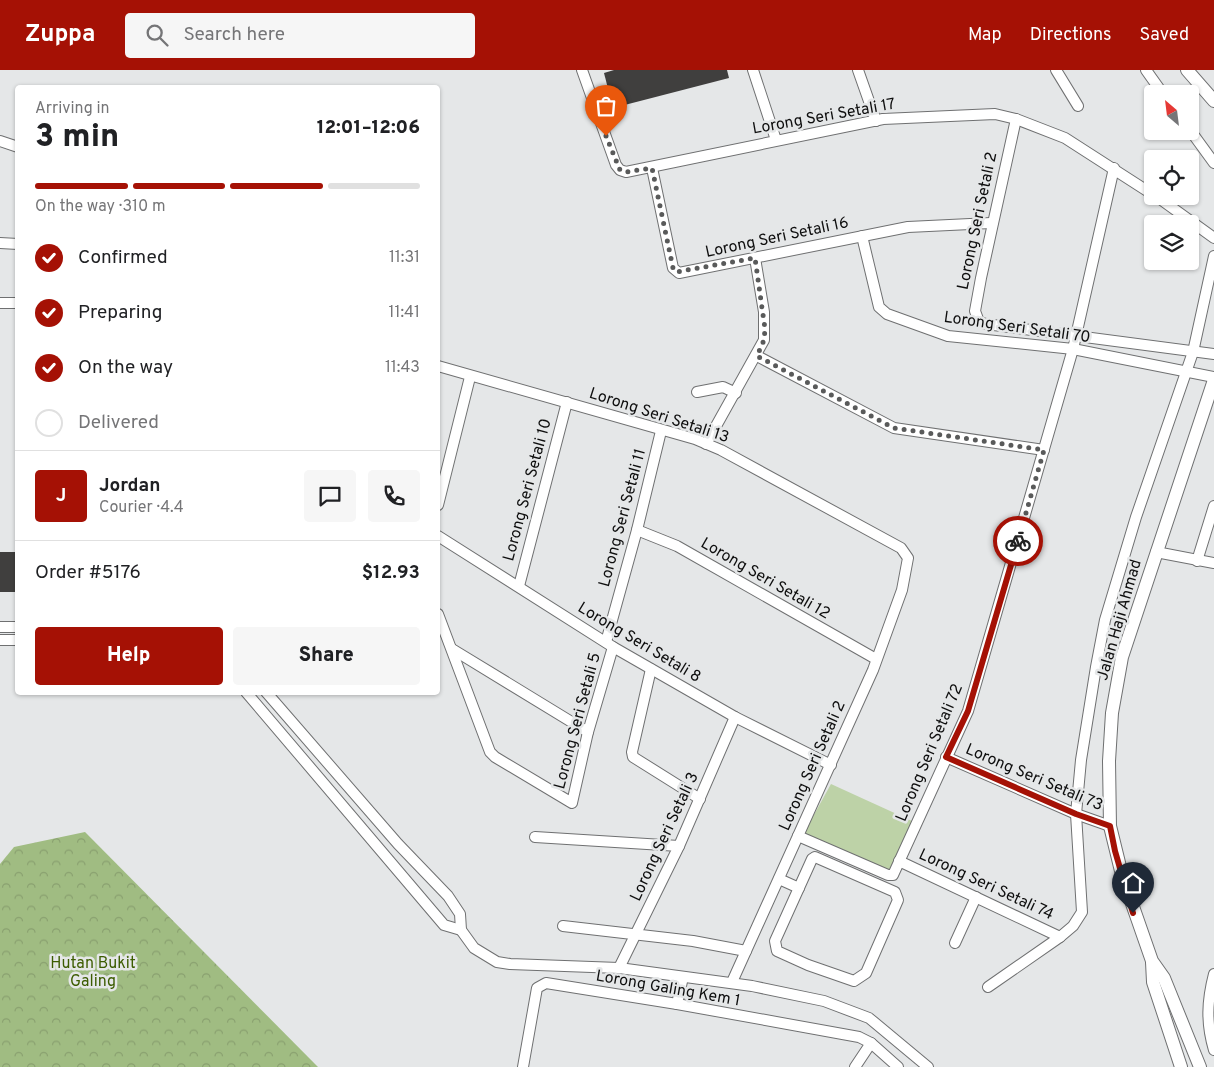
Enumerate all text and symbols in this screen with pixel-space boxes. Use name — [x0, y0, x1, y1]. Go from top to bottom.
search box — [125, 13, 475, 58]
text: Zuppa — [25, 20, 95, 50]
icon: search — [143, 21, 171, 49]
text: Search here — [183, 23, 285, 47]
text: Map — [968, 24, 1002, 47]
text: Directions — [1030, 24, 1112, 47]
text: Saved — [1140, 24, 1189, 47]
pin — [585, 85, 627, 136]
north arrow — [1144, 85, 1199, 140]
map controls — [1144, 85, 1199, 270]
icon: bag — [592, 92, 620, 120]
street label: Lorong Seri Setali 17 — [751, 95, 897, 139]
text: Arriving in — [35, 99, 110, 119]
text: 12:01–12:06 — [317, 116, 420, 140]
text: 3 min — [35, 118, 119, 158]
street label: Lorong Seri Setali 2 — [954, 150, 1002, 292]
button: locate — [1144, 150, 1199, 205]
text: On the way · 310 m — [35, 197, 166, 217]
street label: Lorong Seri Setali 16 — [703, 213, 851, 263]
button: layers — [1144, 215, 1199, 270]
icon: check — [35, 244, 63, 272]
text: Confirmed — [78, 246, 168, 270]
text: 11:31 — [389, 248, 420, 268]
icon: check — [35, 299, 63, 327]
text: Preparing — [78, 301, 162, 325]
text: 11:41 — [389, 303, 420, 323]
street label: Lorong Seri Setali 70 — [942, 308, 1092, 348]
icon: check — [35, 354, 63, 382]
text: On the way — [78, 356, 173, 380]
text: 11:43 — [385, 358, 420, 378]
street label: Lorong Seri Setali 13 — [586, 384, 732, 448]
text: Delivered — [78, 411, 159, 435]
street label: Lorong Seri Setali 10 — [499, 416, 557, 564]
street label: Lorong Seri Setali 11 — [595, 447, 651, 589]
button: chat — [304, 470, 356, 522]
button: phone — [368, 470, 420, 522]
text: Jordan — [99, 474, 161, 498]
text: J — [56, 484, 66, 508]
text: Courier · 4.4 — [99, 498, 184, 518]
courier — [993, 516, 1043, 566]
icon: bike — [1004, 527, 1032, 555]
street label: Lorong Seri Setali 12 — [697, 534, 833, 624]
street label: Jalan Haji Ahmad — [1093, 557, 1147, 683]
text: Order #5176 — [35, 561, 141, 585]
text: $12.93 — [362, 561, 420, 585]
street label: Lorong Seri Setali 8 — [574, 598, 704, 688]
button: Help — [35, 627, 223, 685]
button: Share — [233, 627, 420, 685]
street label: Lorong Seri Setali 5 — [550, 651, 606, 791]
street label: Lorong Seri Setali 72 — [892, 681, 968, 825]
street label: Lorong Seri Setali 2 — [775, 698, 851, 834]
street label: Lorong Seri Setali 73 — [962, 740, 1106, 816]
street label: Lorong Seri Setali 3 — [626, 769, 704, 905]
street label: Lorong Seri Setali 74 — [915, 845, 1057, 925]
pin — [1112, 862, 1154, 913]
icon: home — [1119, 869, 1147, 897]
park label: Hutan Bukit Galing — [50, 954, 136, 992]
street label: Lorong Galing Kem 1 — [594, 966, 742, 1012]

